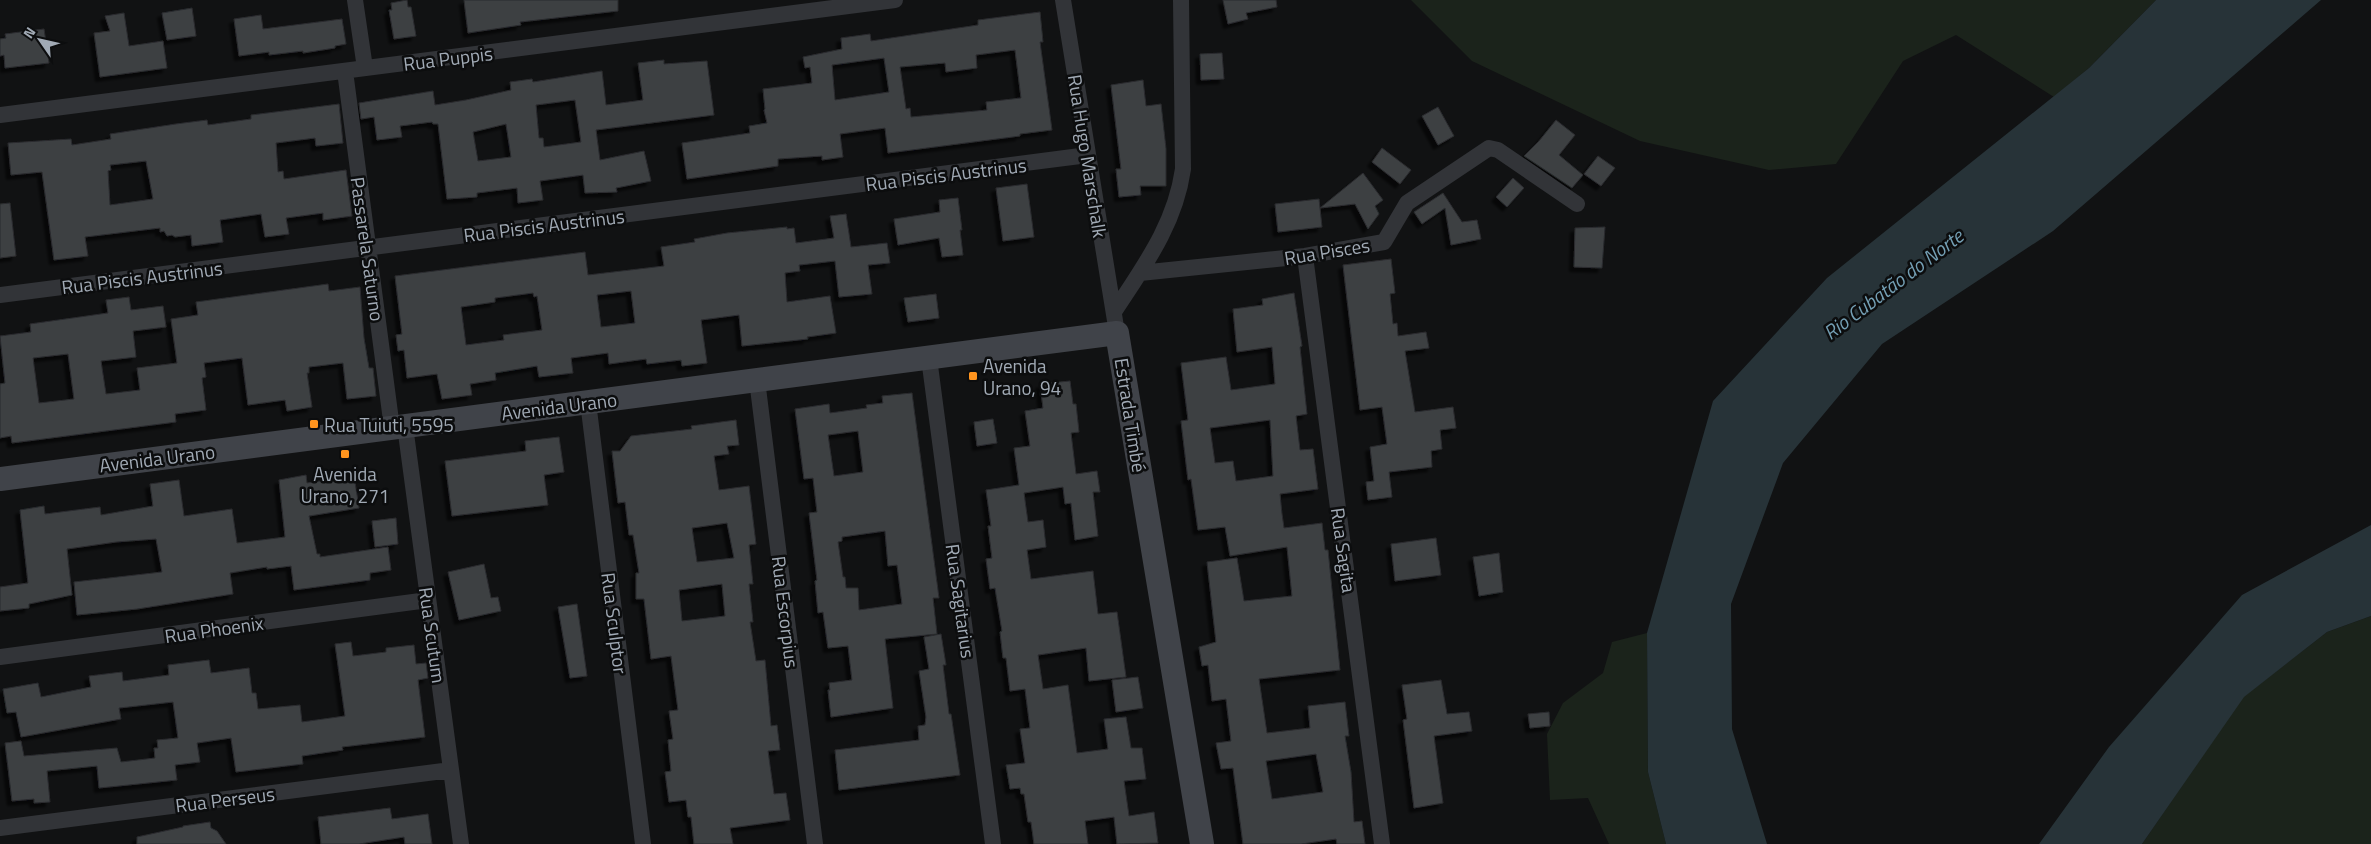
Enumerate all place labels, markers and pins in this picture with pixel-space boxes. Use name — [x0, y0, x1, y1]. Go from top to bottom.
place label: Avenida Urano, 94 — [983, 351, 1061, 402]
marker: Avenida Urano, 94 — [967, 370, 979, 382]
place label: Rua Tuiuti, 5595 — [324, 410, 454, 439]
marker: Rua Tuiuti, 5595 — [308, 418, 320, 430]
marker: Avenida Urano, 271 — [339, 448, 351, 460]
place label: Avenida Urano, 271 — [301, 459, 389, 510]

